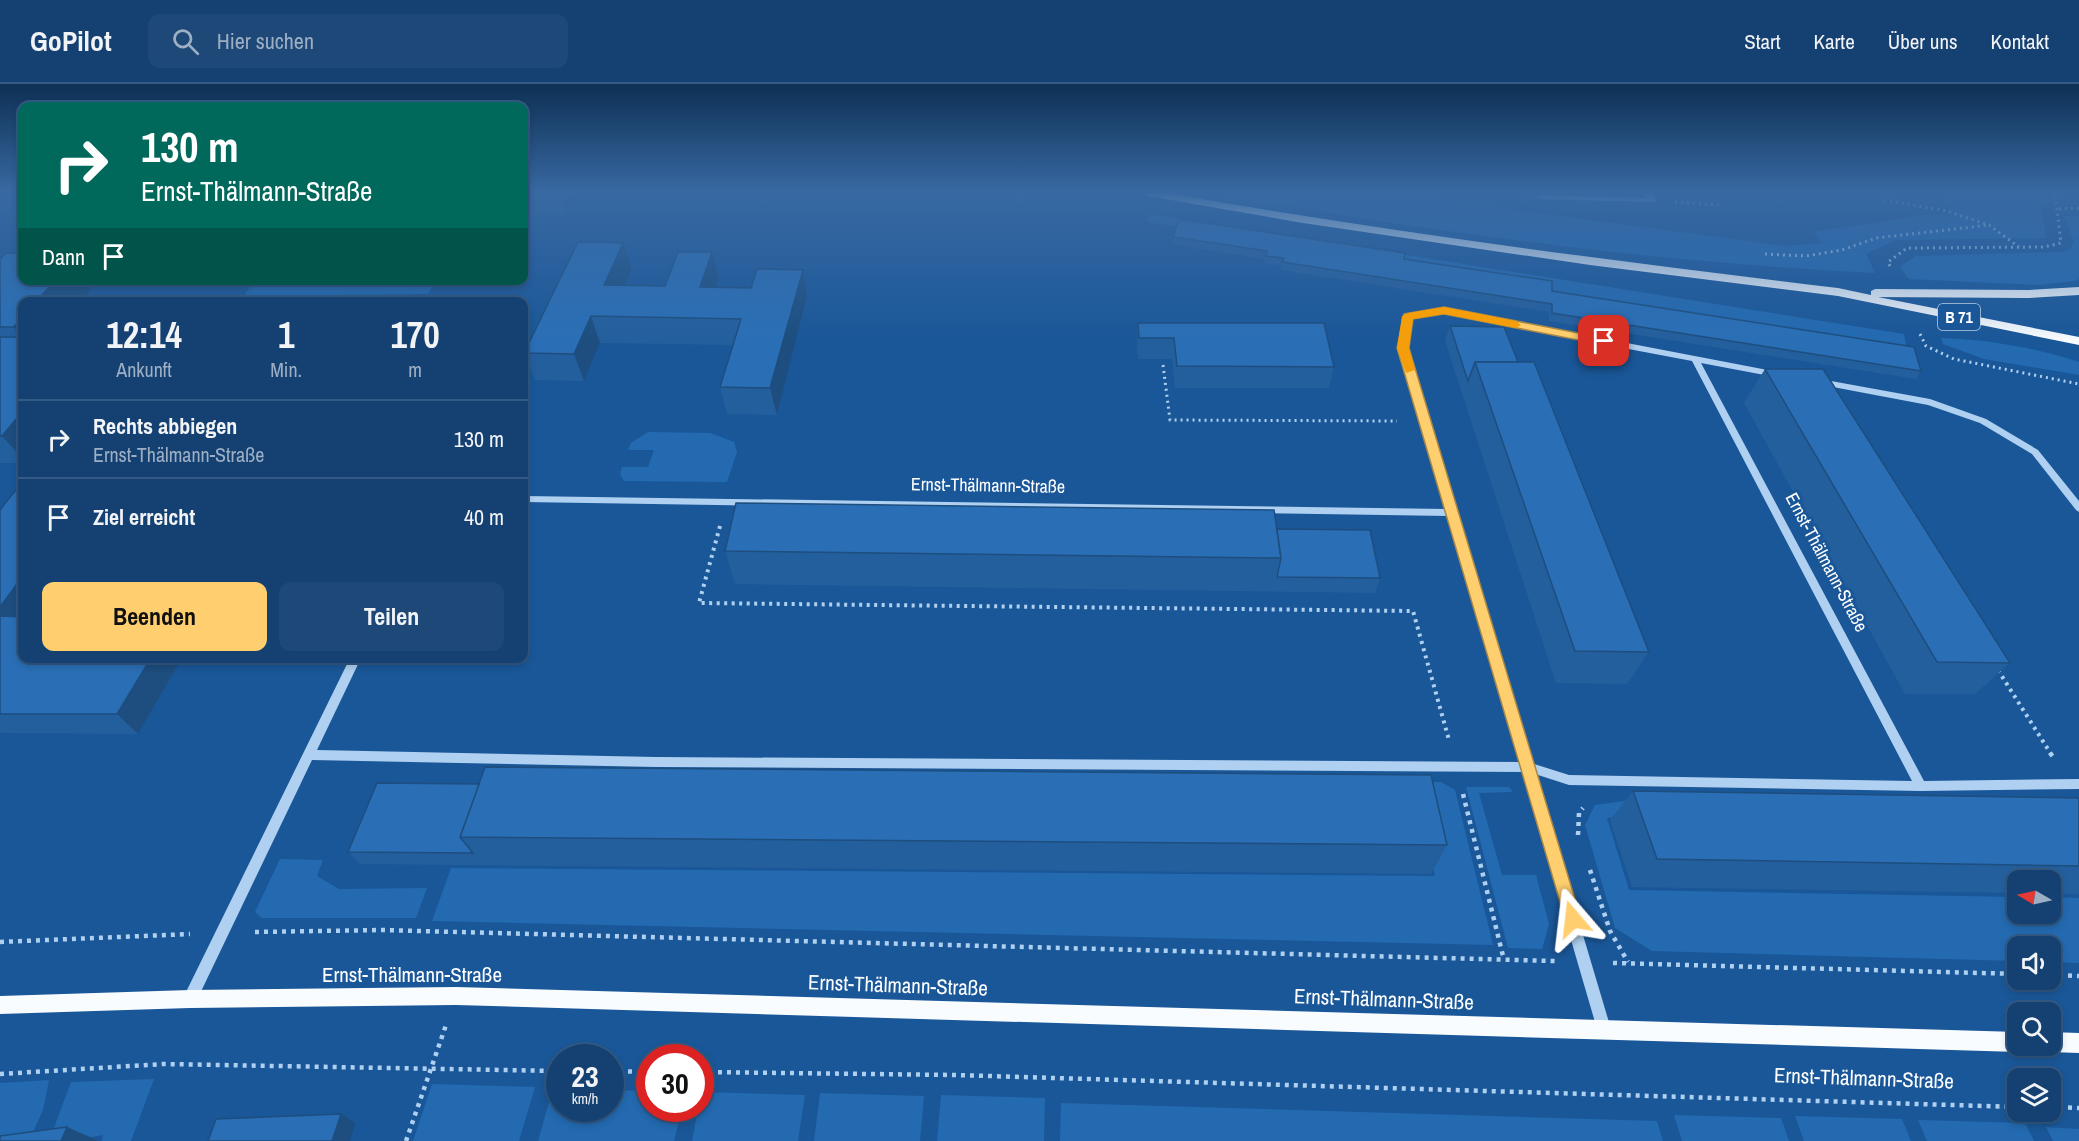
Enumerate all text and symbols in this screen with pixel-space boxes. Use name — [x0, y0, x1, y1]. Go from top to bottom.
search box — [148, 14, 568, 68]
text: GoPilot — [30, 22, 112, 60]
icon: search — [169, 25, 202, 58]
text: Hier suchen — [217, 26, 314, 56]
text: Start — [1744, 27, 1781, 56]
text: Karte — [1814, 27, 1855, 56]
text: Über uns — [1888, 27, 1958, 56]
text: Kontakt — [1991, 27, 2049, 56]
text: 130 m — [141, 119, 239, 175]
icon: right — [42, 126, 120, 204]
text: Ernst-Thälmann-Straße — [141, 173, 372, 209]
icon: arrive — [97, 240, 130, 273]
text: Dann — [42, 242, 85, 272]
road number: B 71 — [1938, 304, 1980, 330]
text: 12:14 — [106, 311, 182, 359]
text: 1 — [278, 311, 294, 359]
text: 170 — [390, 311, 440, 359]
pin — [1578, 315, 1629, 366]
icon: arrive — [1587, 324, 1620, 357]
text: Ankunft — [116, 356, 172, 383]
text: Min. — [270, 356, 302, 383]
text: m — [408, 356, 422, 383]
text: Rechts abbiegen — [93, 411, 237, 441]
icon: right — [42, 423, 75, 456]
text: 130 m — [454, 424, 504, 454]
text: Ernst-Thälmann-Straße — [93, 441, 264, 468]
street label: Ernst-Thälmann-Straße — [911, 471, 1065, 499]
street label: Ernst-Thälmann-Straße — [1780, 488, 1874, 636]
icon: arrive — [42, 501, 75, 534]
text: Ziel erreicht — [93, 502, 195, 532]
text: 40 m — [464, 502, 504, 532]
button: Beenden — [42, 582, 267, 651]
button: Teilen — [279, 582, 504, 651]
north arrow — [2007, 870, 2061, 924]
map controls — [2007, 870, 2061, 1122]
position arrow — [1541, 887, 1605, 951]
button: sound — [2007, 936, 2061, 990]
street label: Ernst-Thälmann-Straße — [322, 960, 502, 989]
street label: Ernst-Thälmann-Straße — [808, 967, 988, 1003]
street label: Ernst-Thälmann-Straße — [1294, 981, 1474, 1017]
button: search — [2007, 1002, 2061, 1056]
speed limit sign: 30 — [636, 1044, 714, 1122]
text: 23 — [571, 1056, 599, 1096]
street label: Ernst-Thälmann-Straße — [1774, 1060, 1954, 1096]
button: layers — [2007, 1068, 2061, 1122]
text: km/h — [572, 1088, 598, 1109]

